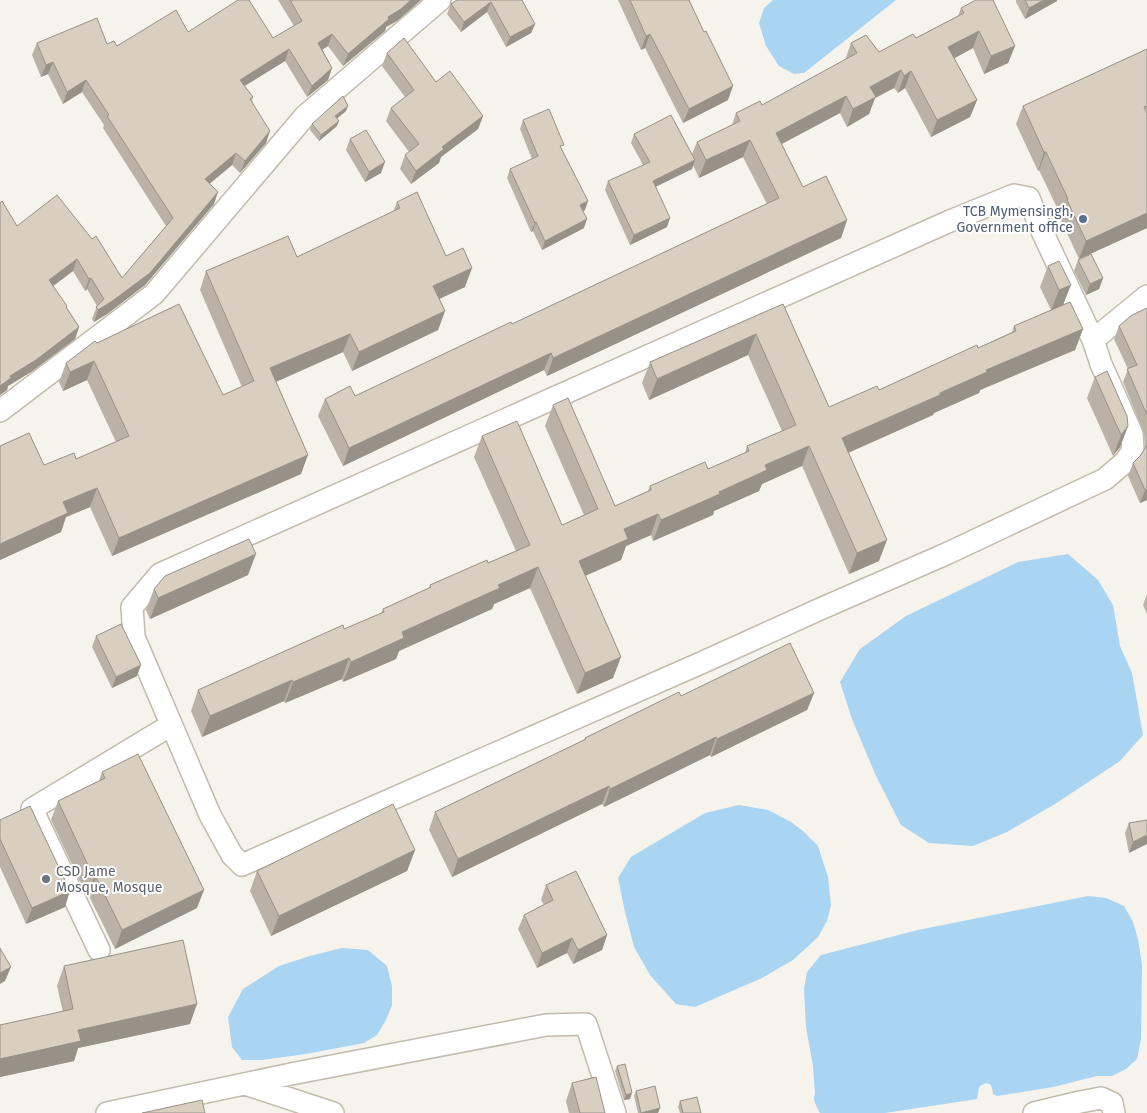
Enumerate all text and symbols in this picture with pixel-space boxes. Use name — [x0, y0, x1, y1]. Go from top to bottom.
place label: TCB Mymensingh, Government office — [956, 203, 1073, 236]
marker: TCB Mymensingh, Government office — [1077, 213, 1089, 225]
place label: CSD Jame Mosque, Mosque — [56, 863, 162, 896]
marker: CSD Jame Mosque, Mosque — [40, 873, 52, 885]

